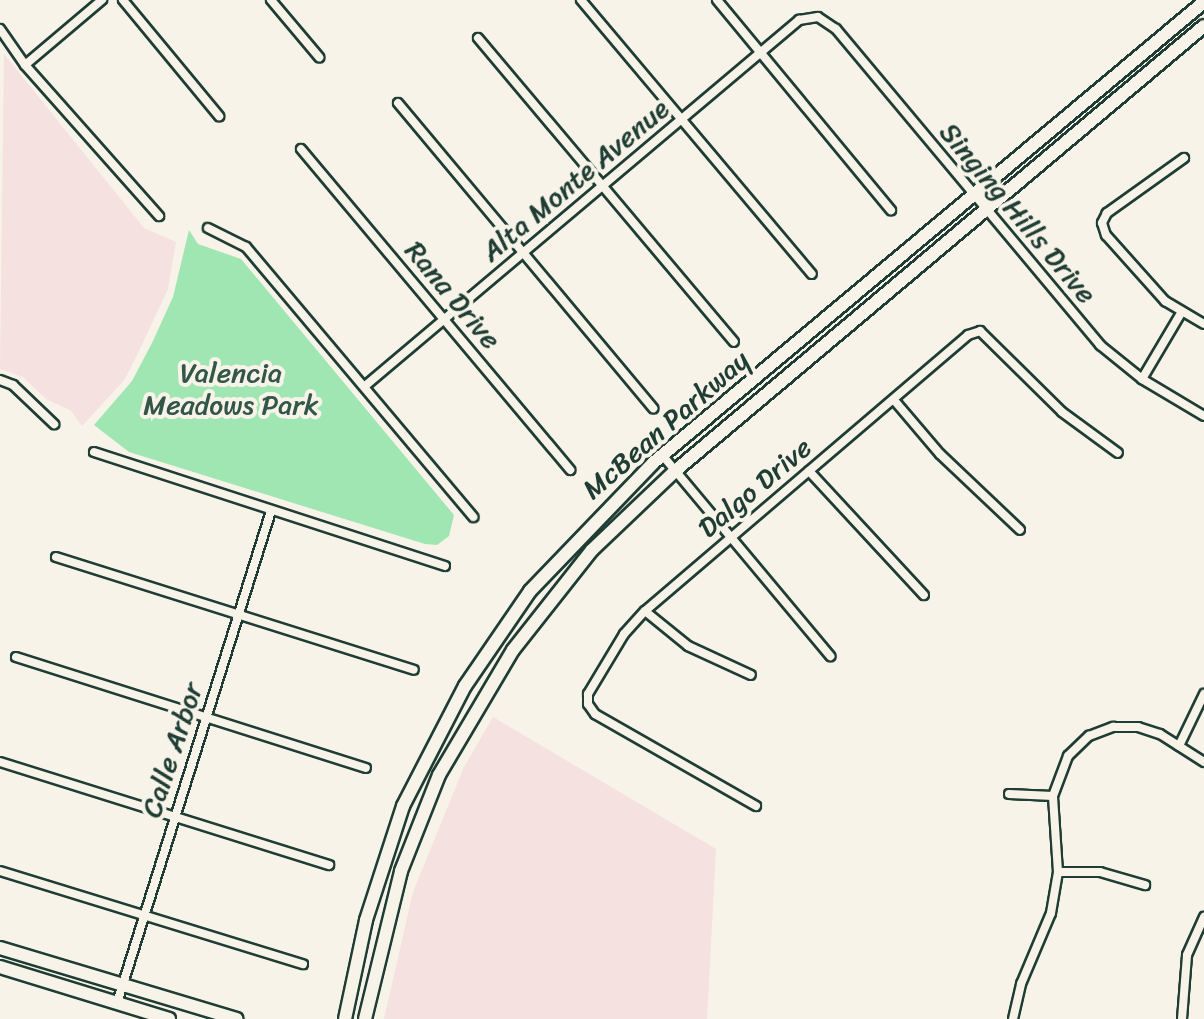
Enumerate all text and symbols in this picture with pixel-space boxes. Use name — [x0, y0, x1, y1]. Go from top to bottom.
street label: Alta Monte Avenue — [474, 91, 676, 269]
street label: Singing Hills Drive — [933, 116, 1103, 310]
street label: Rana Drive — [398, 234, 508, 356]
street label: McBean Parkway — [575, 343, 757, 507]
park label: Valencia Meadows Park — [143, 356, 319, 422]
street label: Dalgo Drive — [691, 431, 819, 545]
street label: Calle Arbor — [134, 678, 210, 822]

